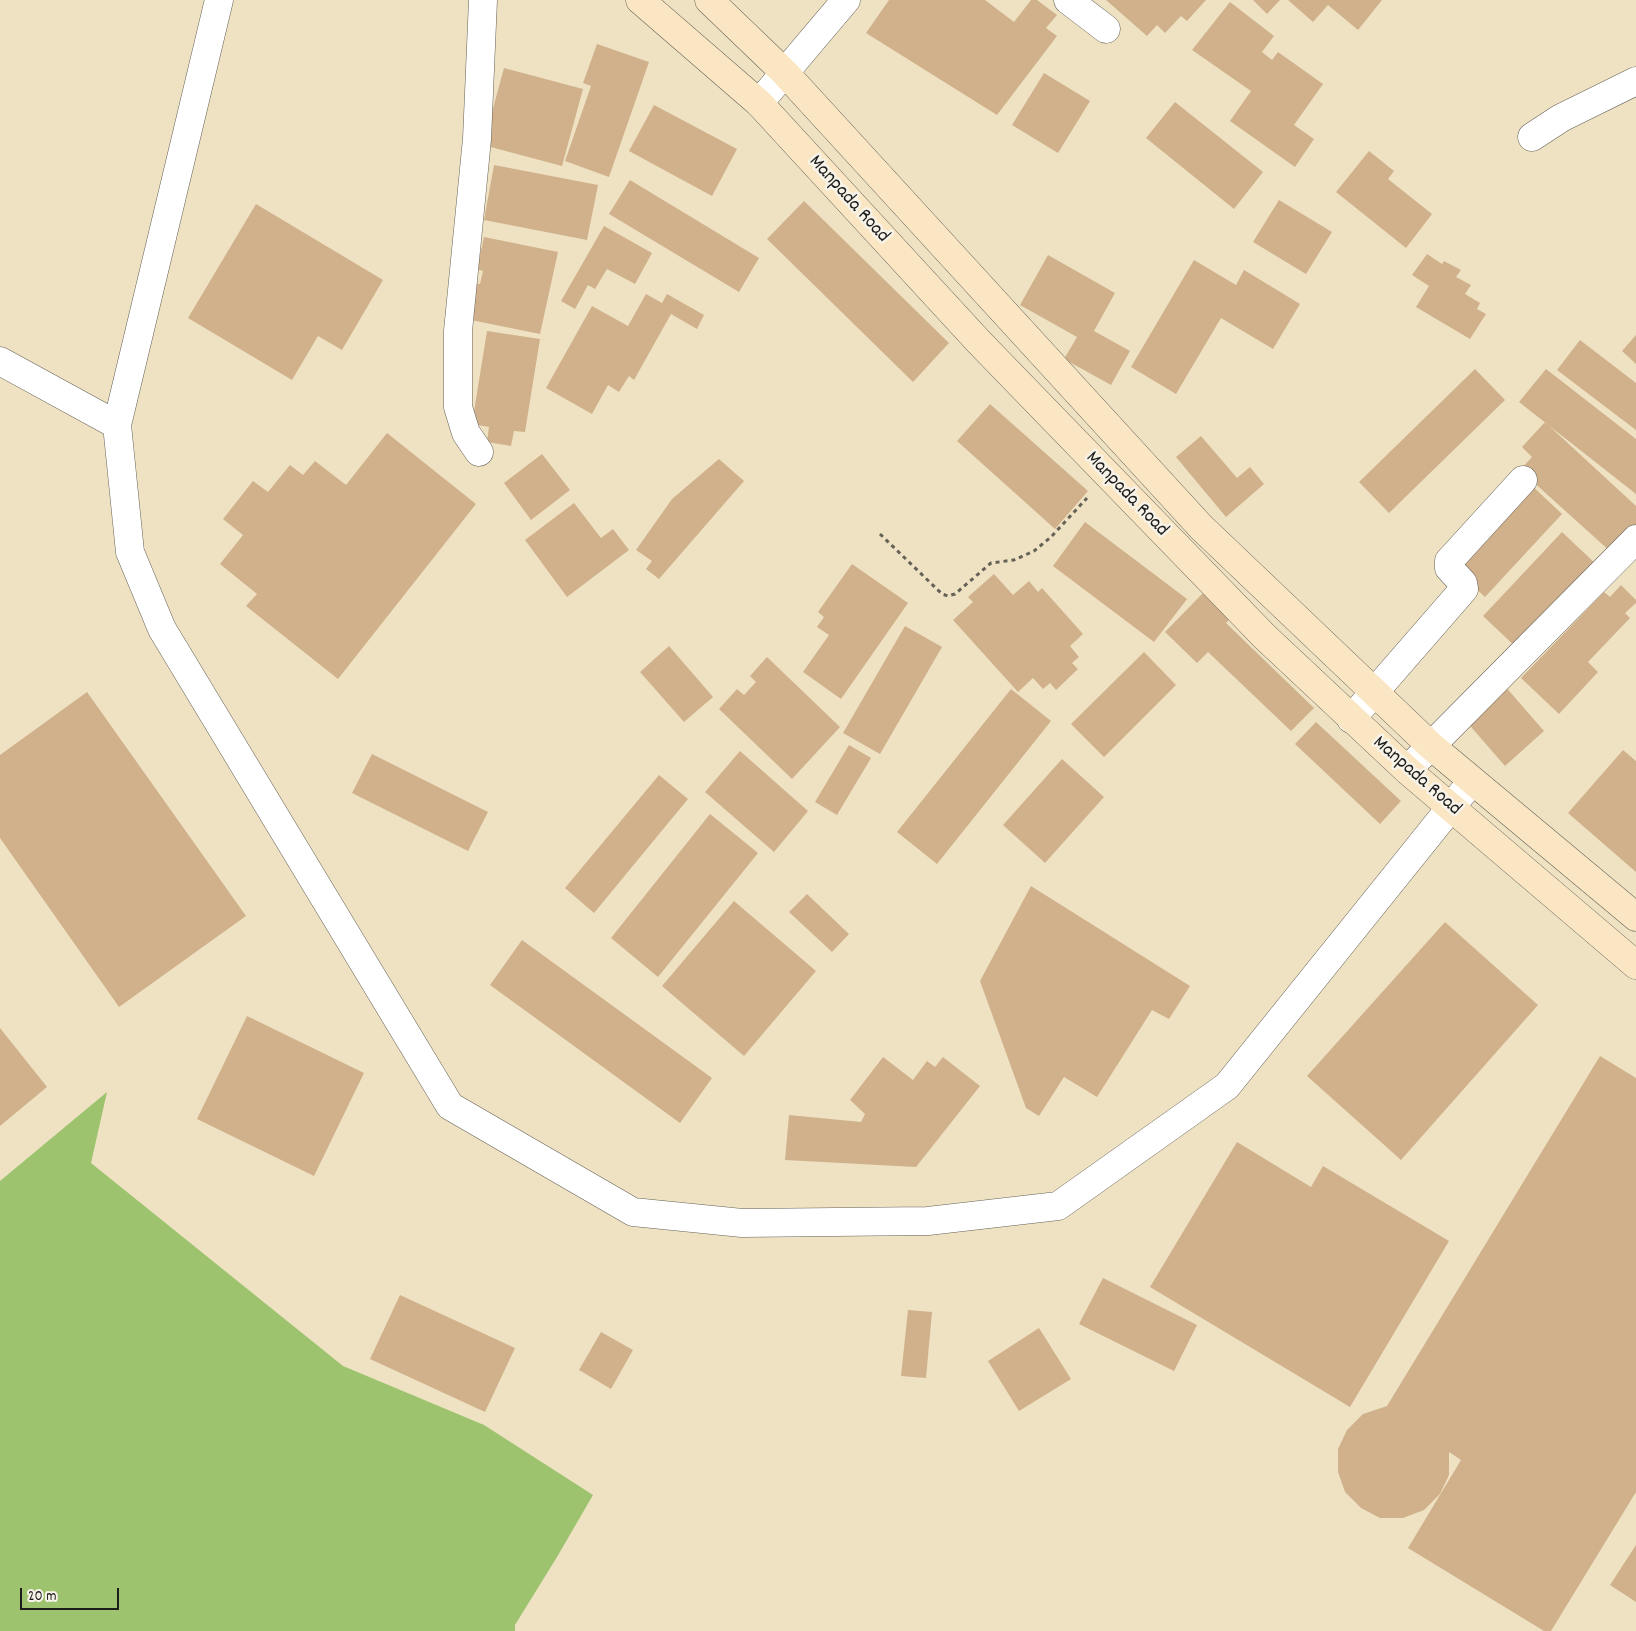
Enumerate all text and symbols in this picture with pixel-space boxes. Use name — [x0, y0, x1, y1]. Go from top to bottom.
street label: Manpada Road — [802, 151, 894, 249]
street label: Manpada Road — [1079, 447, 1173, 543]
street label: Manpada Road — [1367, 732, 1465, 822]
scale bar — [22, 1578, 121, 1610]
text: 20 m — [28, 1586, 56, 1608]

